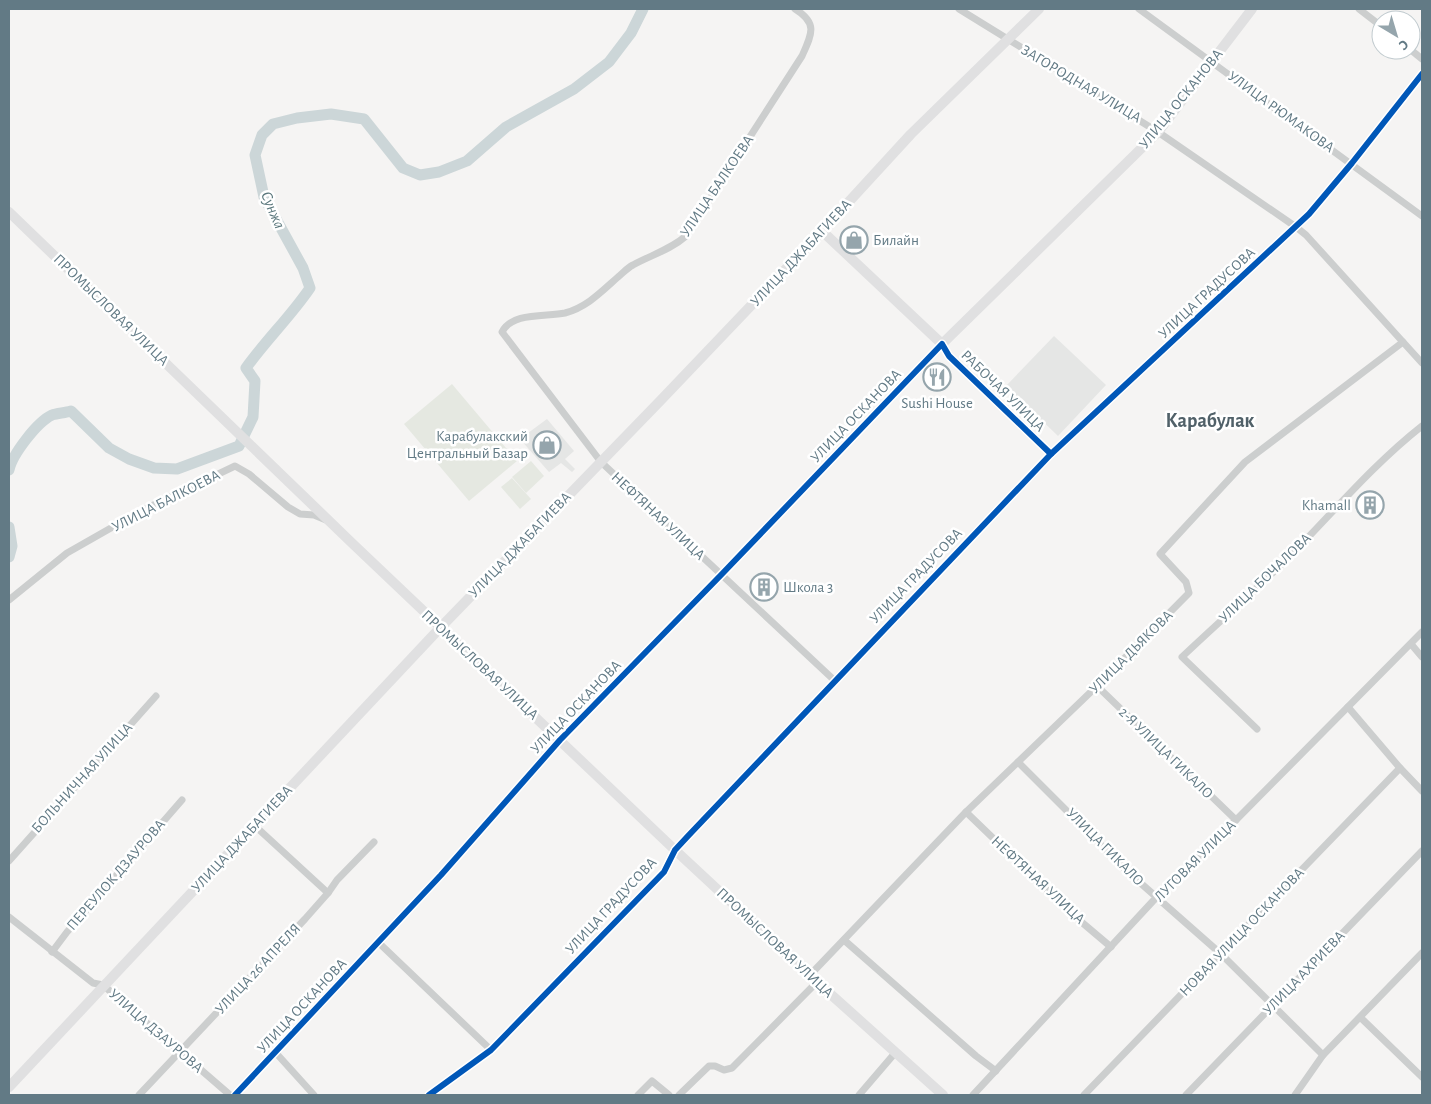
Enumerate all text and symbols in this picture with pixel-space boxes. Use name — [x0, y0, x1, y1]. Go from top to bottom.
north arrow — [1371, 10, 1421, 60]
text: С — [1396, 37, 1411, 53]
street label: ЗАГОРОДНАЯ УЛИЦА — [1018, 42, 1144, 126]
street label: УЛИЦА ОСКАНОВА — [1136, 46, 1226, 152]
street label: УЛИЦА РЮМАКОВА — [1225, 69, 1337, 156]
street label: УЛИЦА БАЛКОЕВА — [677, 132, 757, 240]
water label: Сунжа — [258, 189, 288, 231]
street label: УЛИЦА ДЖАБАГИЕВА — [748, 197, 854, 309]
shop icon: Билайн — [839, 225, 869, 255]
place label: Билайн — [873, 233, 919, 248]
street label: УЛИЦА ГРАДУСОВА — [1156, 245, 1258, 341]
street label: ПРОМЫСЛОВАЯ УЛИЦА — [51, 251, 171, 369]
street label: РАБОЧАЯ УЛИЦА — [958, 347, 1048, 435]
restaurant icon: Sushi House — [922, 362, 952, 392]
street label: УЛИЦА ОСКАНОВА — [808, 366, 904, 465]
place label: Sushi House — [901, 396, 973, 411]
district label: Карабулак — [1165, 411, 1255, 431]
place label: Карабулакский Центральный Базар — [407, 429, 528, 461]
shop icon: Карабулакский Центральный Базар — [532, 430, 562, 460]
street label: УЛИЦА БАЛКОЕВА — [109, 467, 223, 535]
street label: НЕФТЯНАЯ УЛИЦА — [608, 469, 708, 563]
street label: УЛИЦА ДЖАБАГИЕВА — [466, 489, 574, 601]
building icon: Khamall — [1355, 490, 1385, 520]
place label: Khamall — [1302, 498, 1351, 513]
street label: УЛИЦА ГРАДУСОВА — [867, 525, 965, 626]
street label: УЛИЦА БОЧАЛОВА — [1216, 530, 1314, 626]
building icon: Школа 3 — [749, 572, 779, 602]
place label: Школа 3 — [783, 580, 833, 595]
street label: ПРОМЫСЛОВАЯ УЛИЦА — [419, 607, 541, 723]
street label: УЛИЦА ДЬЯКОВА — [1086, 607, 1176, 697]
street label: УЛИЦА ОСКАНОВА — [528, 657, 624, 756]
street label: 2-Я УЛИЦА ГИКАЛО — [1116, 704, 1216, 802]
street label: БОЛЬНИЧНАЯ УЛИЦА — [29, 720, 135, 836]
street label: УЛИЦА ДЖАБАГИЕВА — [189, 783, 295, 895]
street label: УЛИЦА ГИКАЛО — [1063, 805, 1147, 889]
street label: ПЕРЕУЛОК ДЗАУРОВА — [64, 817, 168, 933]
street label: ЛУГОВАЯ УЛИЦА — [1151, 817, 1239, 905]
street label: НЕФТЯНАЯ УЛИЦА — [988, 833, 1088, 927]
street label: УЛИЦА ГРАДУСОВА — [563, 855, 659, 957]
street label: НОВАЯ УЛИЦА ОСКАНОВА — [1177, 865, 1307, 999]
street label: ПРОМЫСЛОВАЯ УЛИЦА — [714, 885, 836, 1001]
street label: УЛИЦА 26 АПРЕЛЯ — [212, 921, 304, 1017]
street label: УЛИЦА АХРИЕВА — [1260, 928, 1348, 1018]
street label: УЛИЦА ОСКАНОВА — [255, 956, 350, 1056]
street label: УЛИЦА ДЗАУРОВА — [106, 986, 206, 1076]

